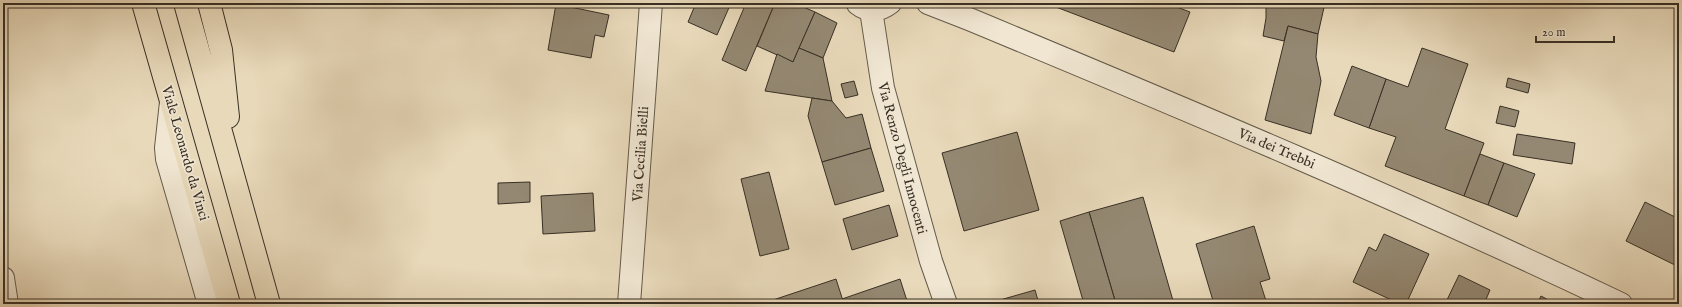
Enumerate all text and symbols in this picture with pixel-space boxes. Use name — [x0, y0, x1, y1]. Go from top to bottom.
scale bar — [1536, 18, 1614, 44]
text: 20 m — [1542, 25, 1565, 40]
street label: Via Renzo Degli Innocenti — [873, 79, 931, 236]
street label: Viale Leonardo da Vinci — [157, 83, 213, 223]
street label: Via Cecilia Bielli — [629, 105, 653, 203]
street label: Via dei Trebbi — [1234, 124, 1318, 173]

